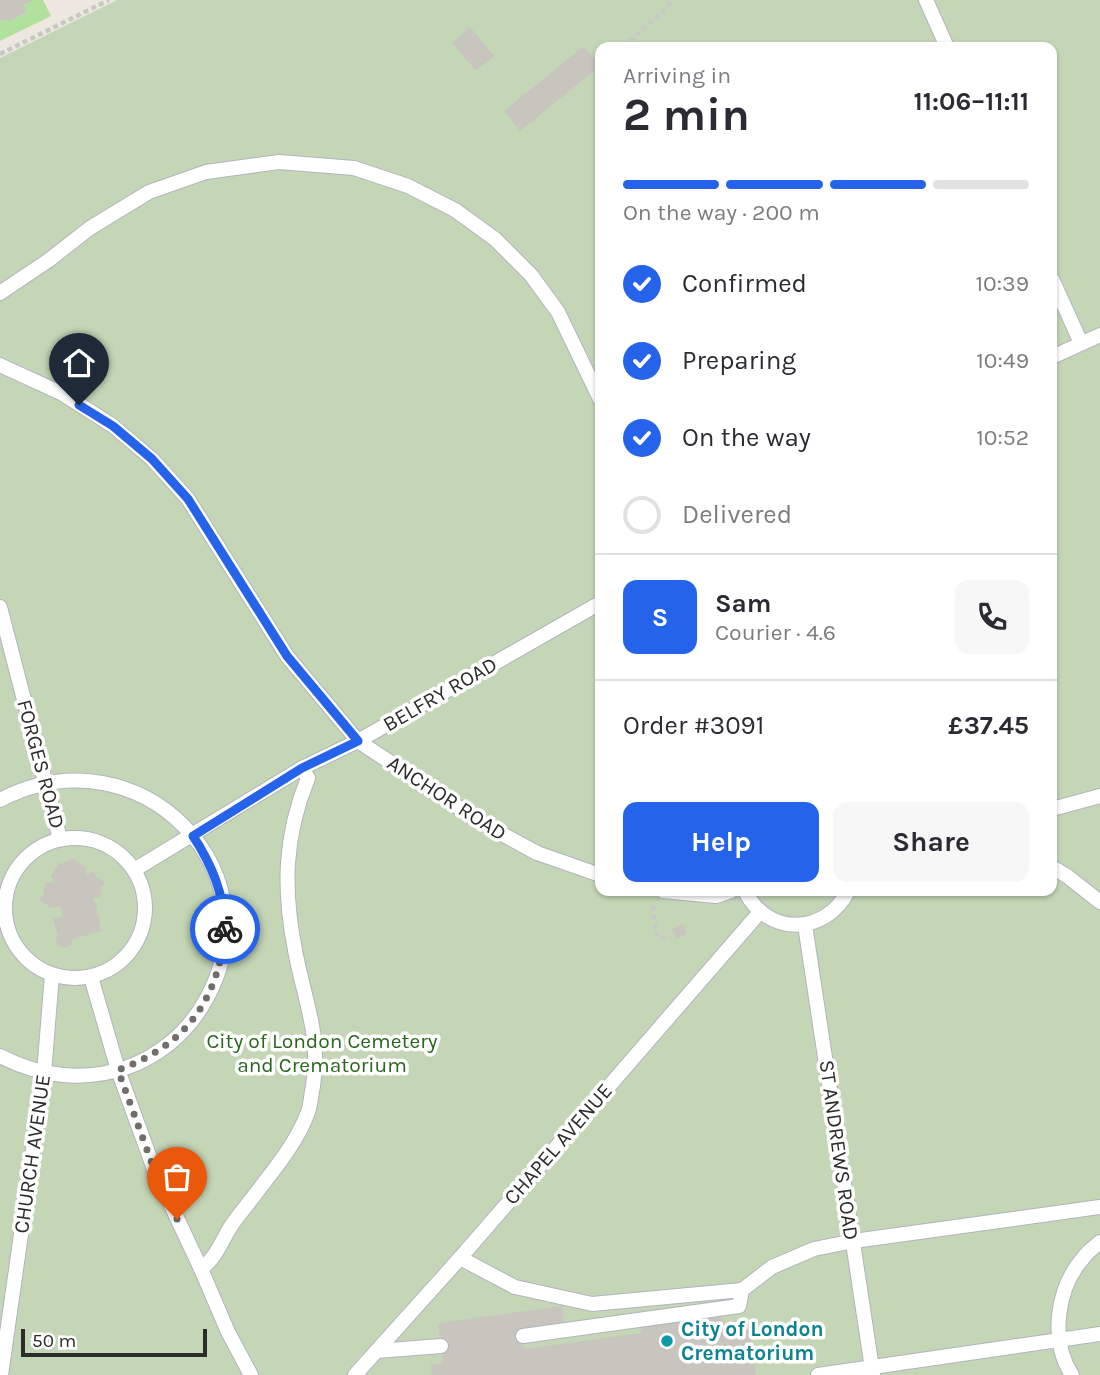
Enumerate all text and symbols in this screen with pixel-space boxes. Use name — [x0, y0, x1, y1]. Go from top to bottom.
text: Arriving in — [623, 62, 731, 89]
text: 11:06–11:11 — [913, 86, 1029, 117]
text: 2 min — [623, 88, 750, 142]
text: On the way · 200 m — [623, 199, 820, 226]
icon: check — [623, 265, 661, 303]
text: Confirmed — [682, 268, 807, 299]
text: 10:39 — [976, 270, 1029, 297]
pin — [49, 333, 109, 405]
icon: check — [623, 342, 661, 380]
icon: home — [60, 344, 98, 382]
text: Preparing — [682, 345, 796, 376]
text: 10:49 — [976, 347, 1029, 374]
icon: check — [623, 419, 661, 457]
text: On the way — [682, 422, 811, 453]
text: 10:52 — [976, 424, 1029, 451]
text: Delivered — [682, 499, 792, 530]
button: phone — [955, 580, 1029, 654]
text: Sam — [715, 588, 771, 619]
text: S — [652, 602, 668, 633]
text: Courier · 4.6 — [715, 619, 836, 646]
street label: BELFRY ROAD — [379, 652, 501, 736]
street label: FORGES ROAD — [12, 697, 70, 831]
text: Order #3091 — [623, 710, 764, 741]
text: £37.45 — [948, 710, 1029, 741]
street label: ANCHOR ROAD — [383, 751, 511, 845]
button: Help — [623, 802, 819, 882]
button: Share — [833, 802, 1029, 882]
courier — [190, 894, 260, 964]
icon: bike — [206, 910, 244, 948]
park label: City of London Cemetery and Crematorium — [206, 1029, 438, 1077]
street label: ST ANDREWS ROAD — [814, 1058, 864, 1242]
street label: CHURCH AVENUE — [9, 1073, 55, 1235]
street label: CHAPEL AVENUE — [499, 1079, 617, 1209]
pin — [147, 1147, 207, 1219]
icon: bag — [158, 1158, 196, 1196]
place label: City of London Crematorium — [681, 1317, 824, 1365]
scale bar — [21, 1326, 206, 1358]
text: 50 m — [32, 1330, 76, 1352]
marker: City of London Crematorium — [659, 1333, 675, 1349]

